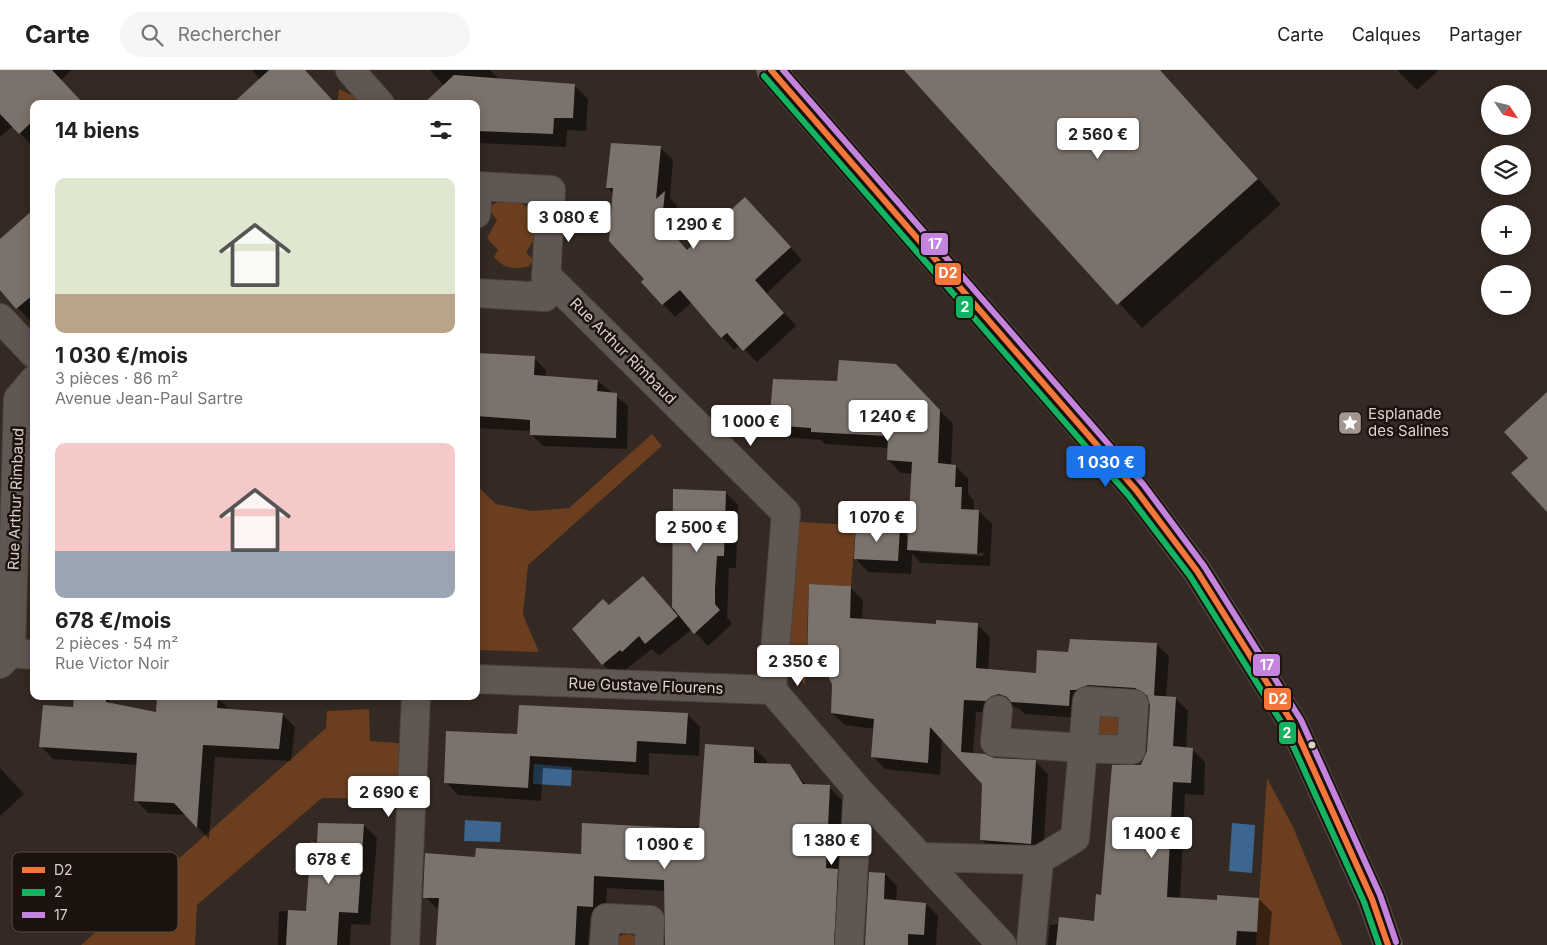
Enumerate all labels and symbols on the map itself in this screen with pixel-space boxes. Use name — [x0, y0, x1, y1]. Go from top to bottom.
north arrow — [1481, 85, 1531, 135]
pin: 2 560 € — [1052, 118, 1144, 160]
pin: 3 080 € — [523, 200, 615, 243]
pin: 1 290 € — [648, 208, 740, 250]
line badge: 17 — [920, 232, 949, 256]
text: 17 — [928, 235, 942, 252]
line badge: D2 — [934, 262, 962, 286]
text: D2 — [939, 264, 958, 281]
street label: Rue Arthur Rimbaud — [566, 294, 680, 408]
line badge: 2 — [955, 295, 974, 319]
text: 2 — [961, 298, 970, 315]
pin: 1 240 € — [842, 400, 934, 442]
pin: 1 000 € — [705, 404, 797, 447]
place label: Esplanade des Salines — [1368, 404, 1449, 440]
place icon: Esplanade des Salines — [1337, 410, 1363, 436]
street label: Rue Arthur Rimbaud — [4, 427, 27, 571]
pin: 1 030 € — [1060, 446, 1152, 488]
pin: 1 070 € — [831, 500, 923, 543]
pin: 2 500 € — [651, 510, 743, 553]
pin: 2 350 € — [752, 644, 844, 687]
line badge: 17 — [1252, 653, 1281, 677]
text: 17 — [1260, 656, 1274, 673]
street label: Rue Gustave Flourens — [568, 673, 724, 698]
line badge: D2 — [1263, 687, 1292, 711]
text: D2 — [1269, 690, 1288, 707]
line badge: 2 — [1278, 721, 1297, 745]
text: 2 — [1283, 724, 1292, 741]
unlabelled marker — [1307, 740, 1317, 750]
pin: 2 690 € — [343, 776, 435, 818]
pin: 1 400 € — [1106, 816, 1198, 859]
pin: 1 380 € — [786, 824, 878, 866]
pin: 1 090 € — [619, 828, 711, 870]
pin: 678 € — [294, 842, 364, 885]
legend — [12, 852, 178, 932]
text: D2 — [54, 861, 73, 878]
text: 2 — [54, 883, 63, 900]
text: 17 — [54, 906, 68, 923]

